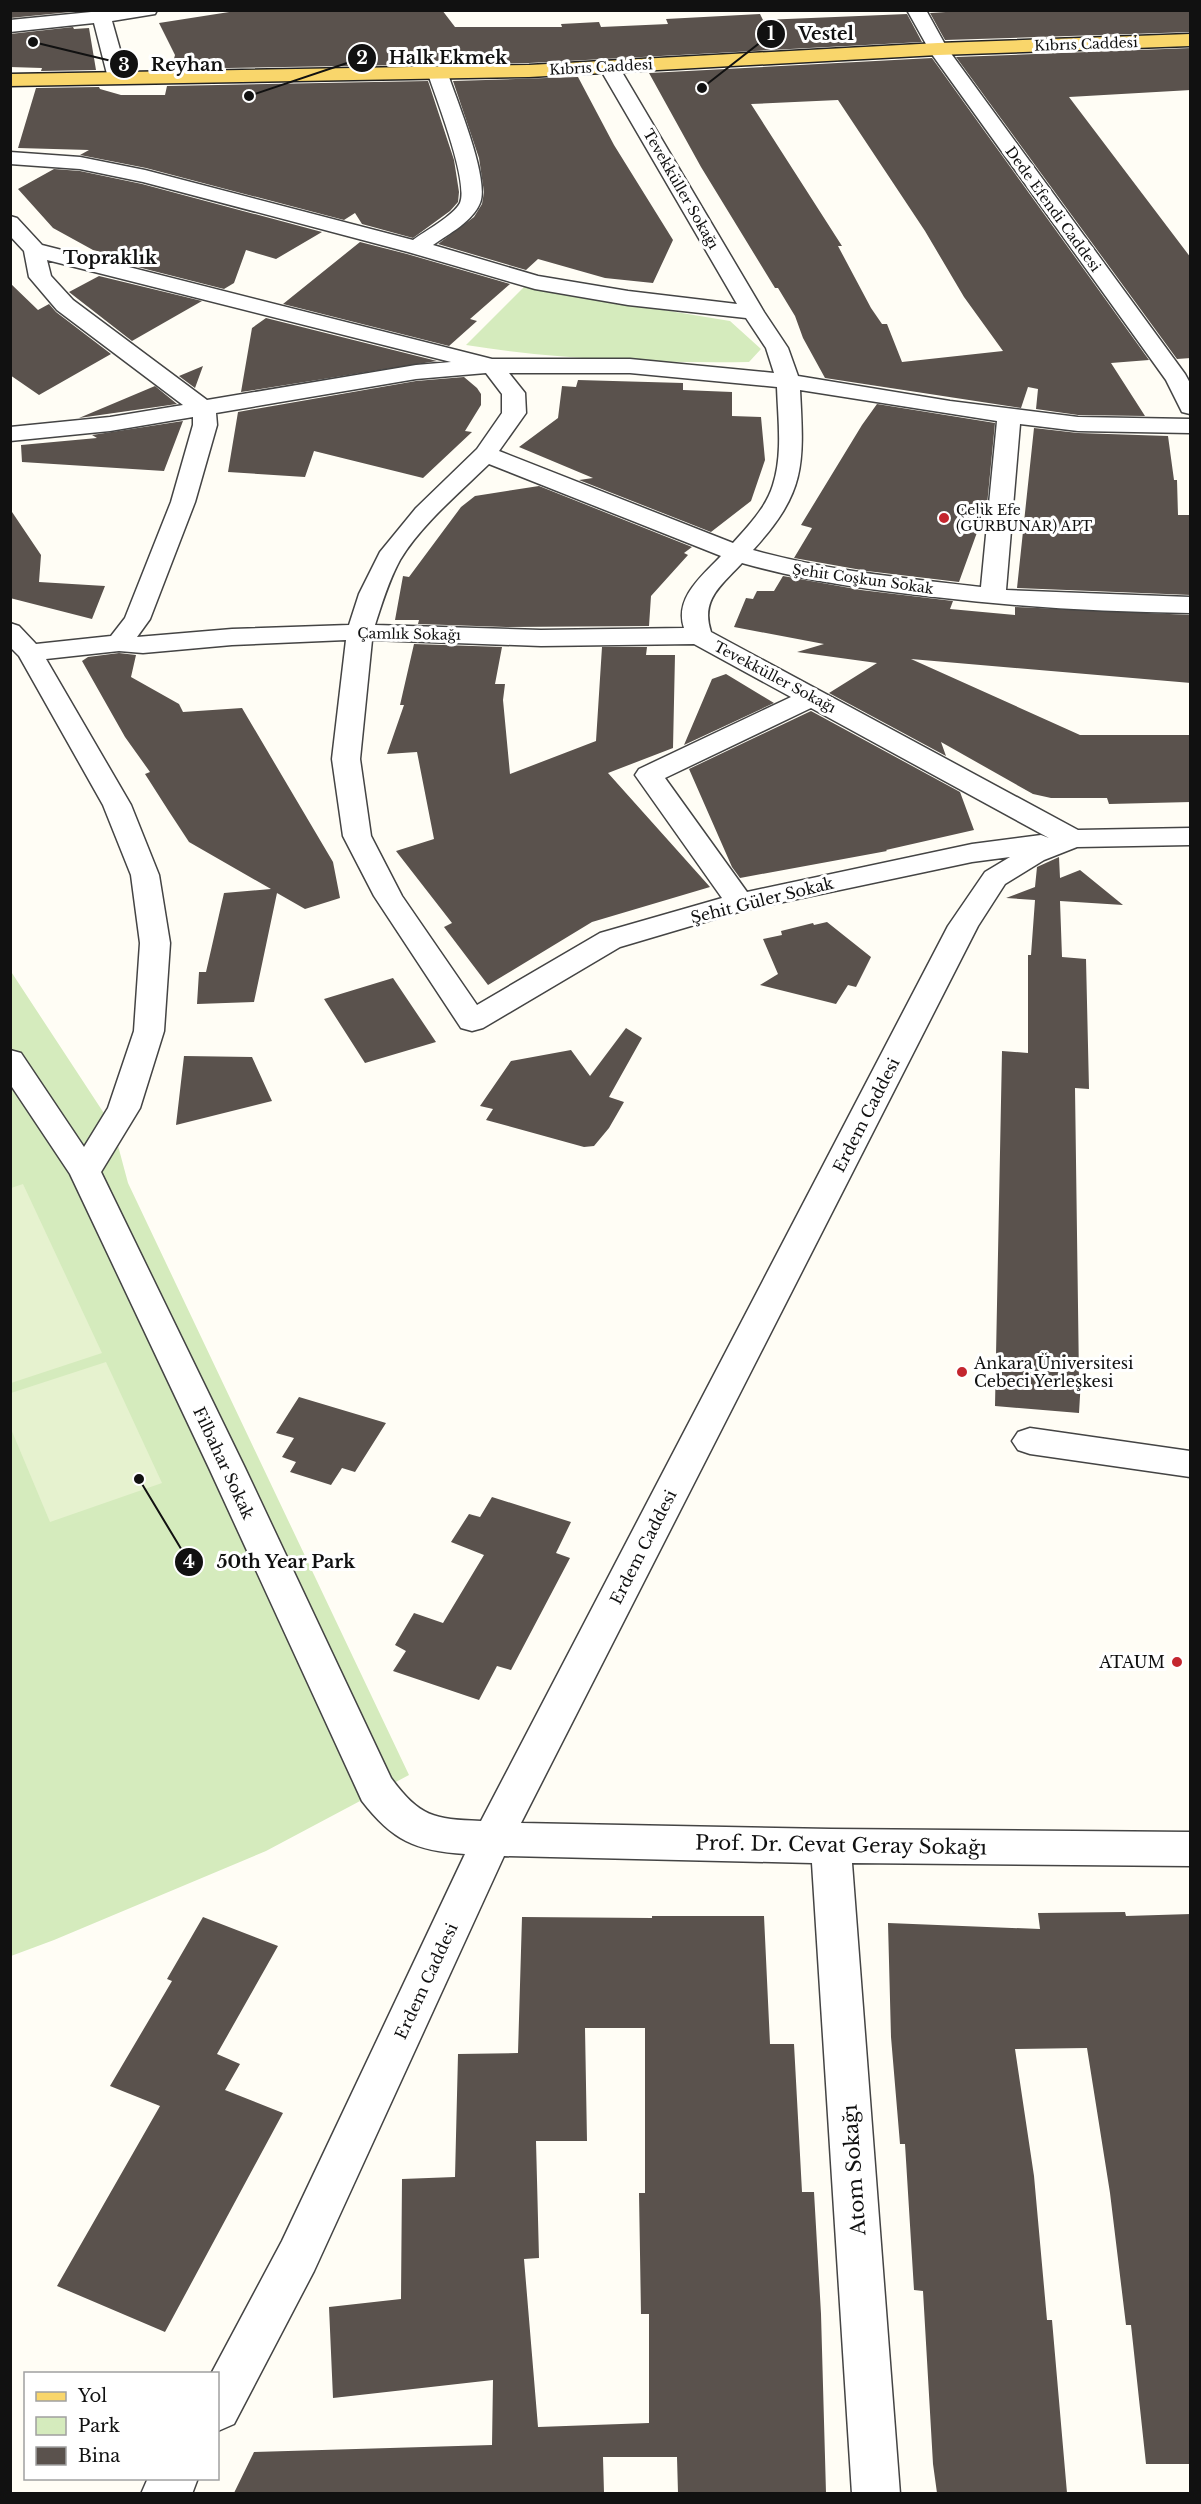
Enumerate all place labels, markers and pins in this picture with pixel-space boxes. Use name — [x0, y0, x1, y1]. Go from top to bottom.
callout: Vestel — [756, 16, 866, 52]
callout: Halk Ekmek — [347, 40, 519, 76]
callout: Reyhan — [109, 46, 236, 82]
place label: Çelik Efe (GÜRBUNAR) APT — [956, 501, 1092, 535]
marker: Çelik Efe (GÜRBUNAR) APT — [937, 511, 951, 525]
place label: Ankara Üniversitesi Cebeci Yerleşkesi — [973, 1353, 1134, 1391]
marker: Ankara Üniversitesi Cebeci Yerleşkesi — [955, 1365, 969, 1379]
callout: 50th Year Park — [174, 1544, 367, 1580]
place label: ATAUM — [1098, 1652, 1165, 1672]
marker: ATAUM — [1170, 1655, 1184, 1669]

